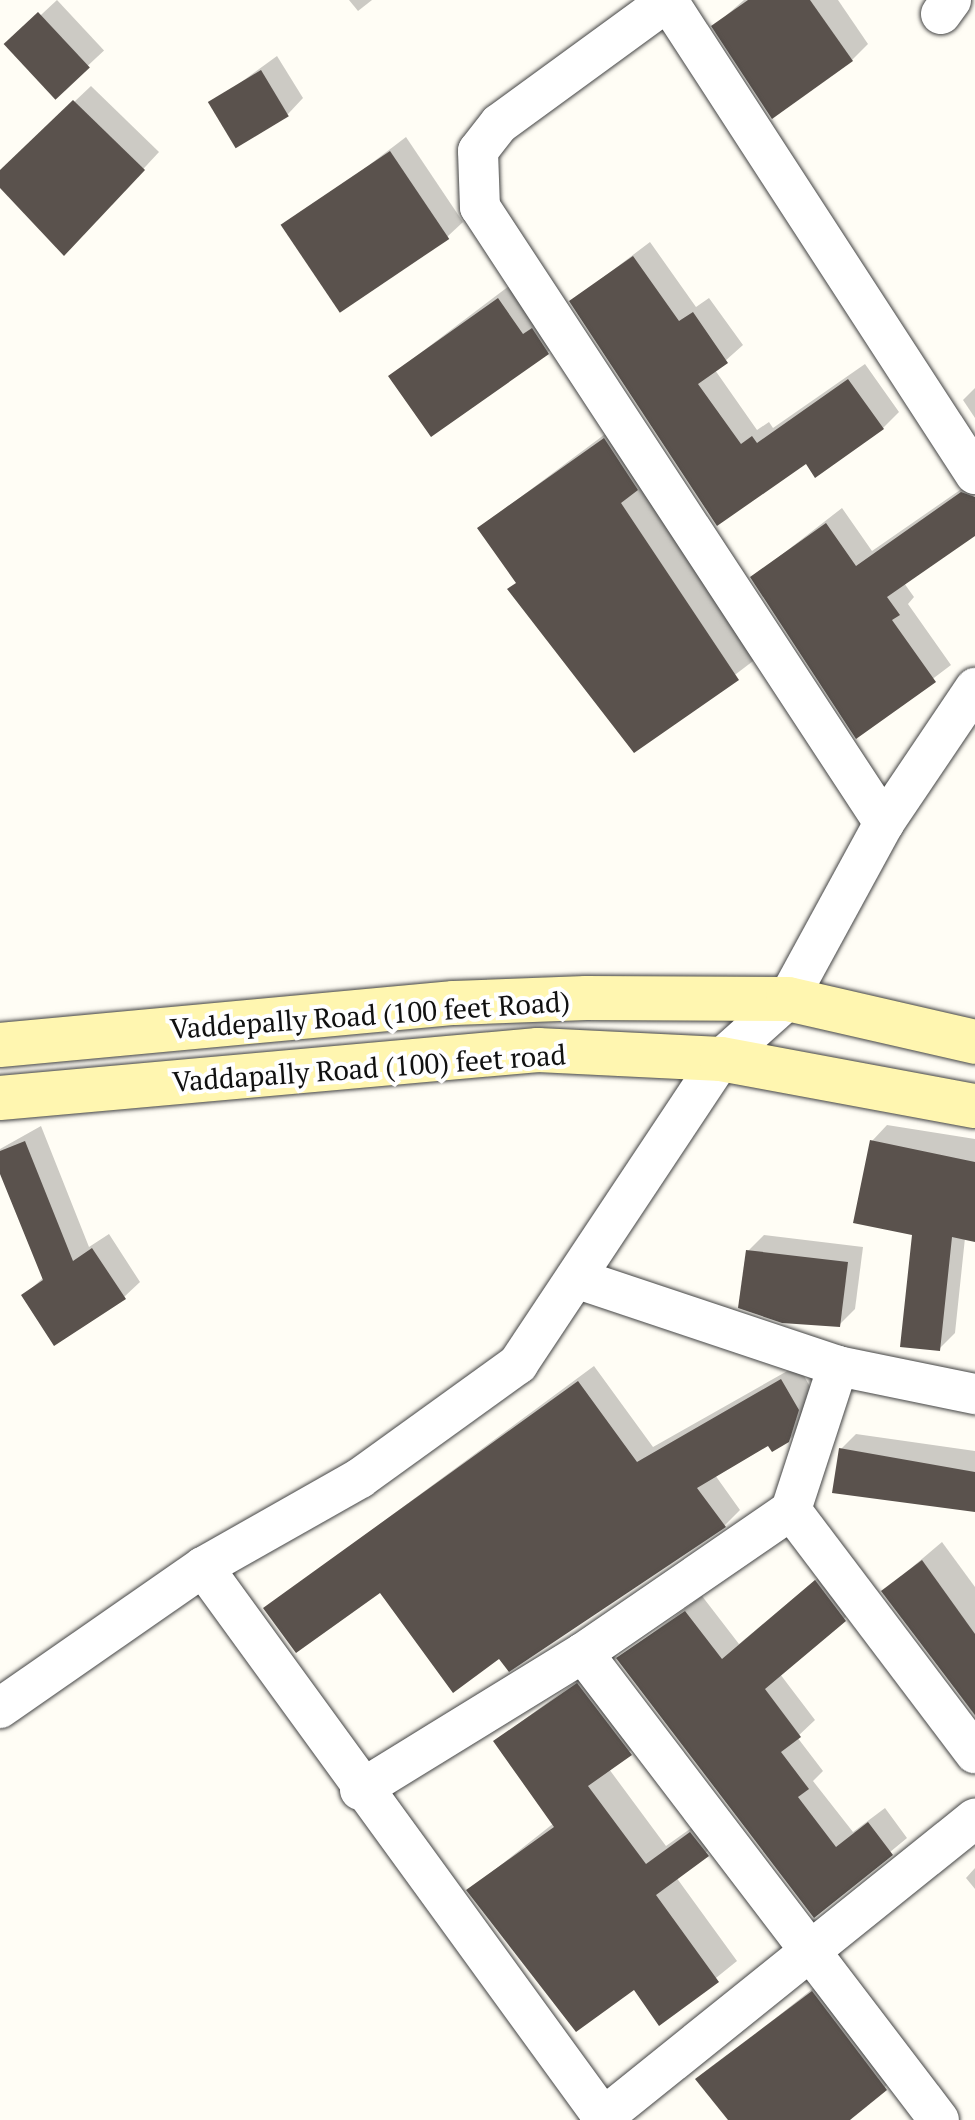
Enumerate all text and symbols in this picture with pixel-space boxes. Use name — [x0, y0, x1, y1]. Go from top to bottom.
street label: Vaddepally Road (100 feet Road) — [169, 984, 571, 1046]
street label: Vaddapally Road (100) feet road — [171, 1037, 567, 1099]

